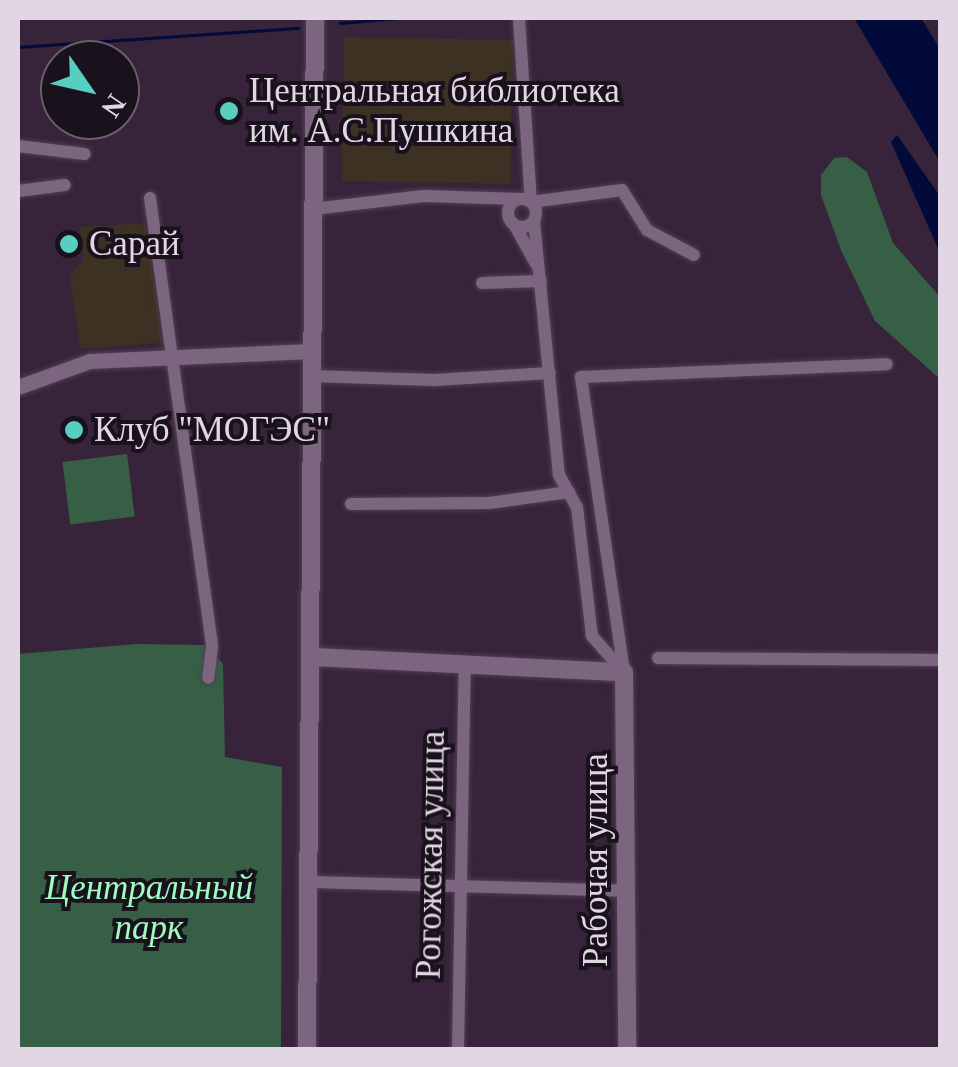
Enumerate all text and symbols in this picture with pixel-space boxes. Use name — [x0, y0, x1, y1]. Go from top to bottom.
north arrow — [40, 40, 140, 140]
place label: Центральная библиотека им. А.С.Пушкина — [249, 70, 620, 152]
text: N — [95, 89, 132, 123]
marker: Центральная библиотека им. А.С.Пушкина — [218, 100, 240, 122]
place label: Сарай — [89, 223, 180, 265]
marker: Сарай — [58, 233, 80, 255]
place label: Клуб "МОГЭС" — [94, 409, 330, 451]
marker: Клуб "МОГЭС" — [63, 419, 85, 441]
street label: Рогожская улица — [408, 730, 454, 980]
street label: Рабочая улица — [575, 753, 617, 967]
park label: Центральный парк — [45, 867, 253, 949]

